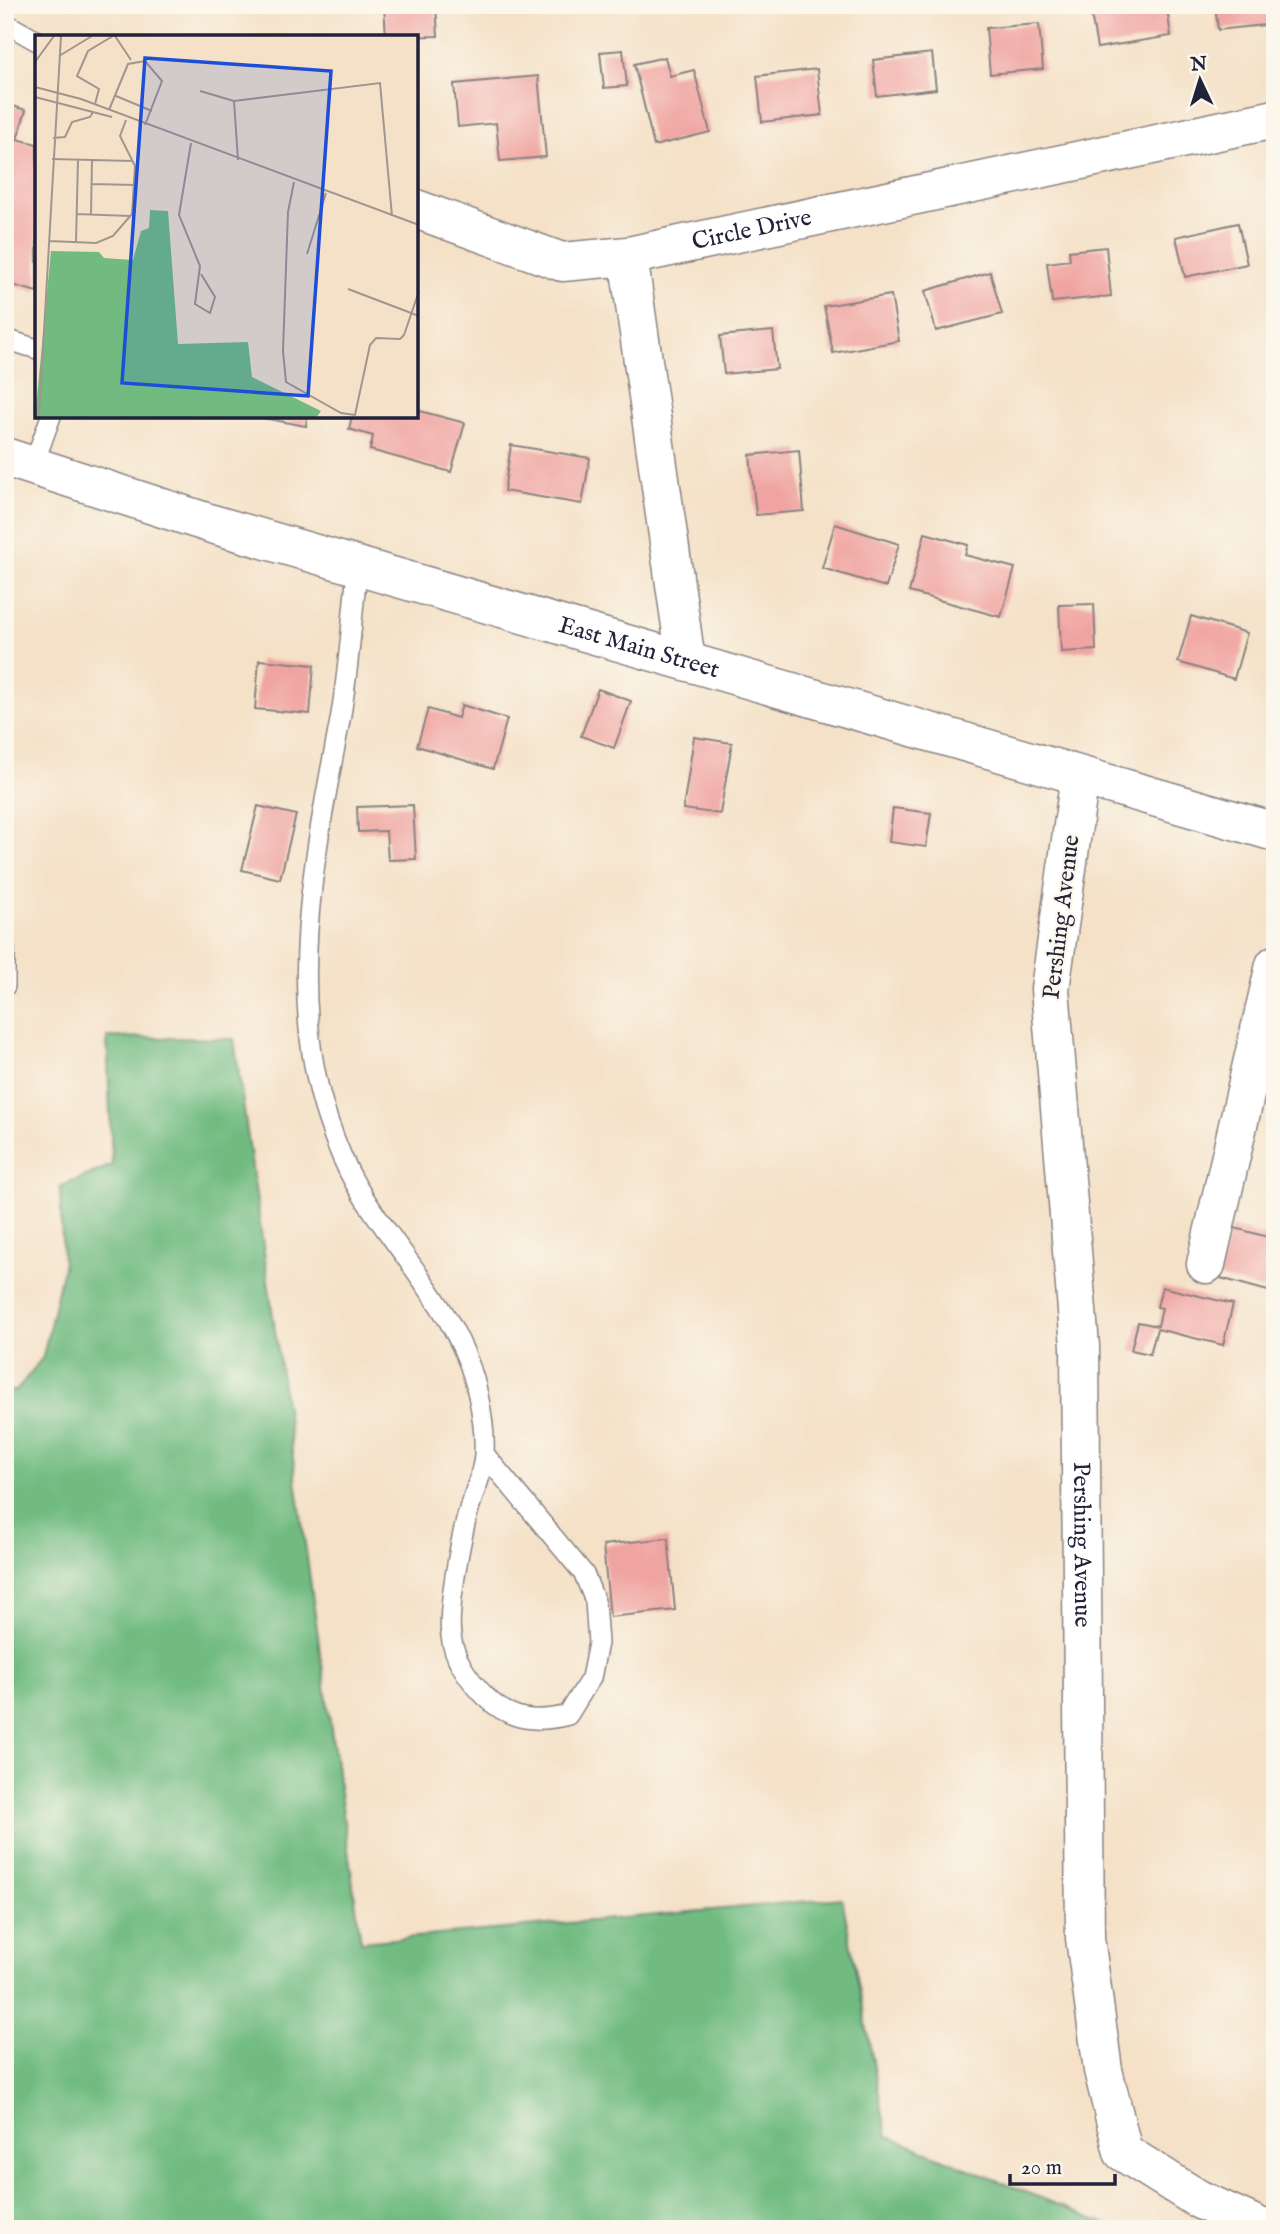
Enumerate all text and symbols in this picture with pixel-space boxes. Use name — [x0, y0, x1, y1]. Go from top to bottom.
inset map — [35, 35, 418, 418]
north arrow — [1164, 46, 1234, 116]
text: N — [1189, 52, 1209, 78]
street label: Circle Drive — [689, 202, 814, 258]
street label: East Main Street — [555, 610, 723, 686]
street label: Pershing Avenue — [1037, 833, 1087, 1001]
street label: Pershing Avenue — [1065, 1462, 1098, 1627]
scale bar — [1010, 2143, 1116, 2187]
text: 20 m — [1021, 2155, 1062, 2182]

